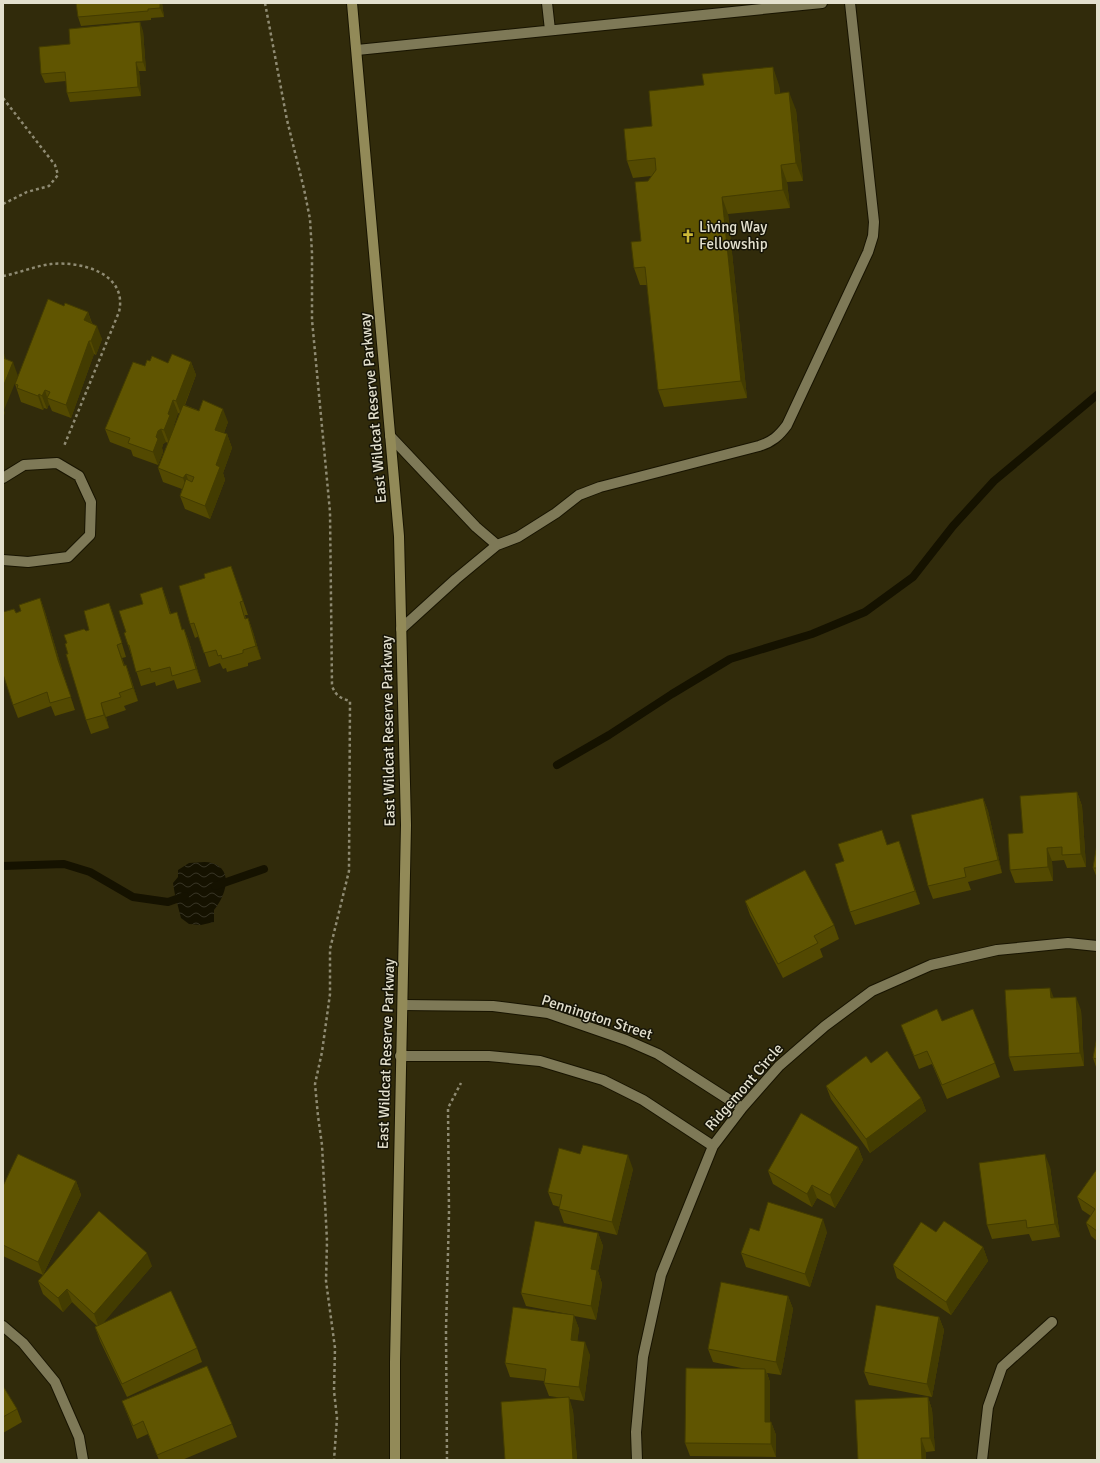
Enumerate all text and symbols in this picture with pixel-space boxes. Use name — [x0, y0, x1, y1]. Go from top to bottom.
place label: Living Way Fellowship — [699, 218, 768, 253]
church icon: Living Way Fellowship — [680, 228, 696, 244]
street label: East Wildcat Reserve Parkway — [356, 312, 390, 504]
street label: East Wildcat Reserve Parkway — [377, 635, 399, 827]
street label: East Wildcat Reserve Parkway — [374, 958, 398, 1150]
street label: Pennington Street — [539, 991, 655, 1043]
street label: Ridgemont Circle — [701, 1040, 787, 1134]

